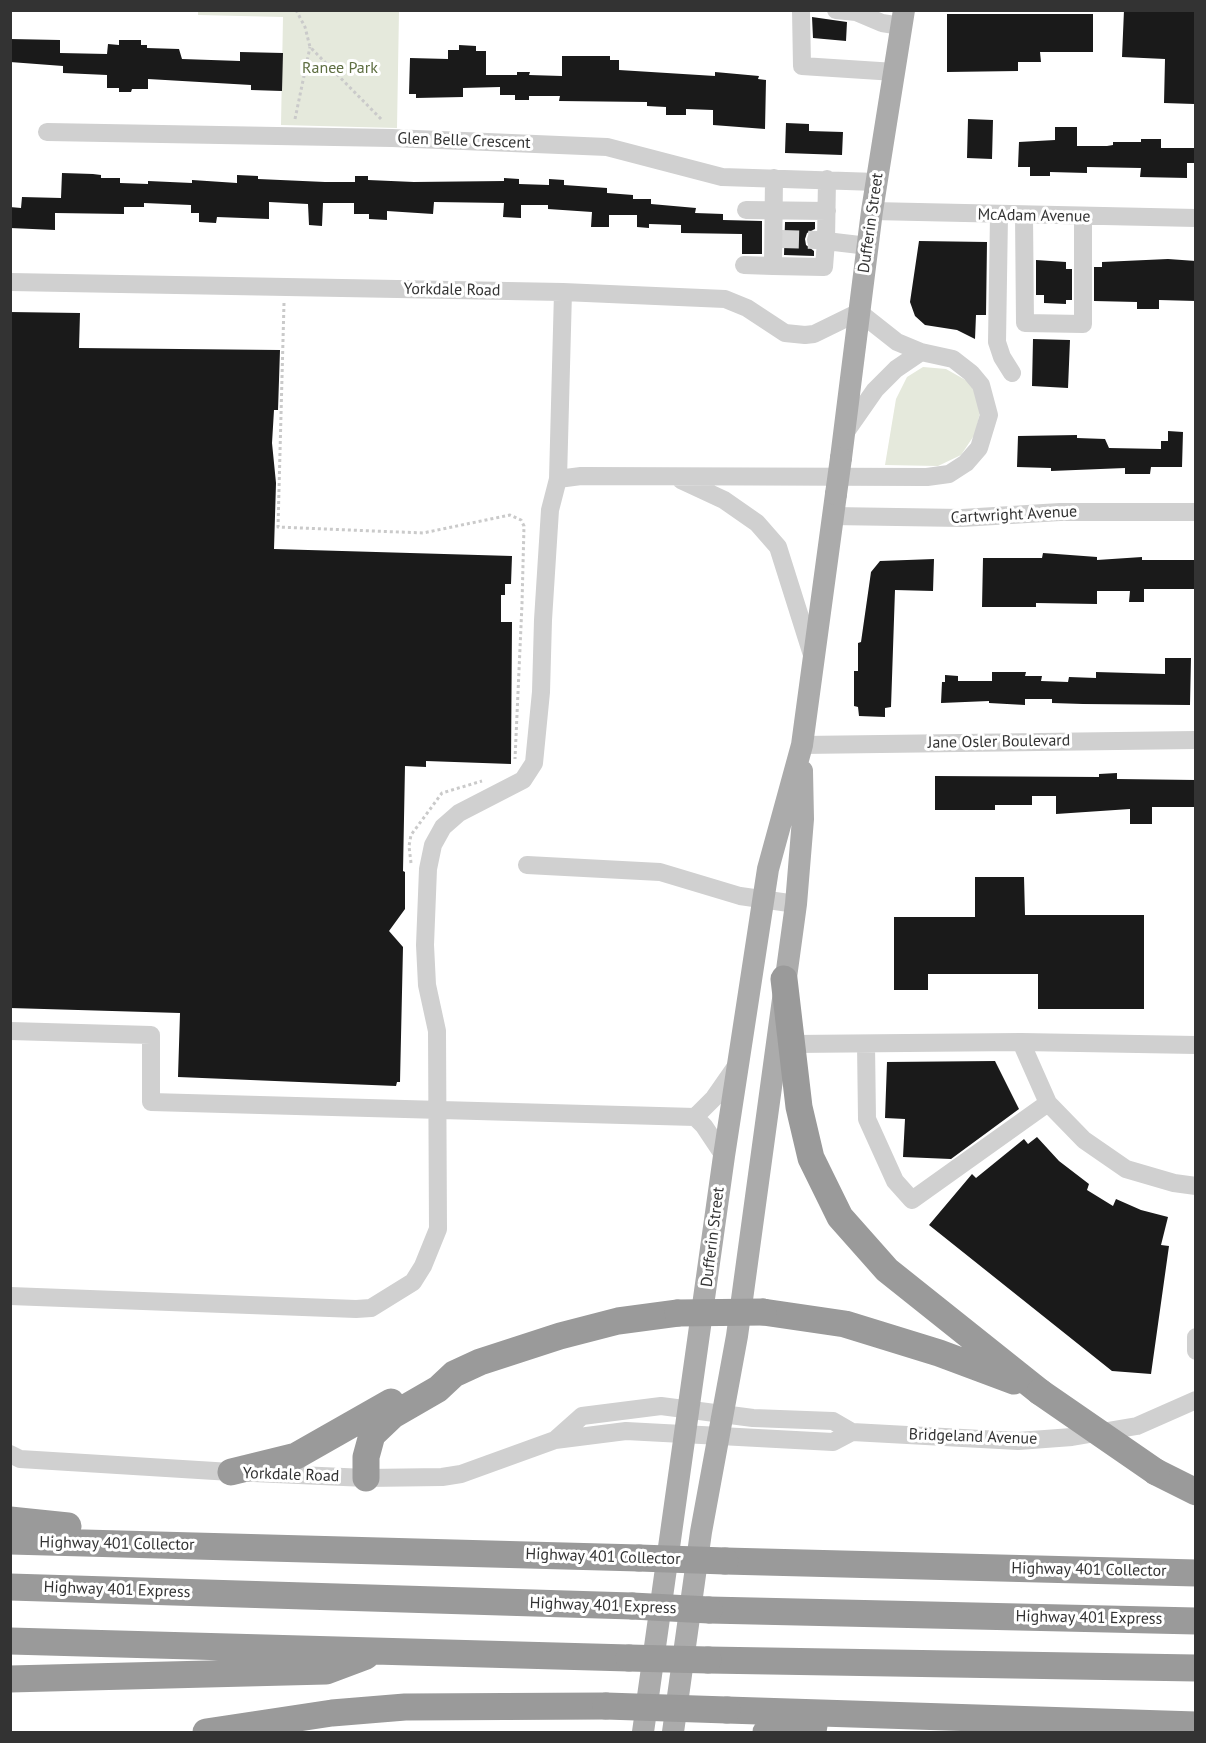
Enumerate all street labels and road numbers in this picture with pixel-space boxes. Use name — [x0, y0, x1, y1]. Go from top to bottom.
street label: Glen Belle Crescent — [397, 129, 531, 153]
street label: Dufferin Street — [854, 172, 888, 274]
street label: McAdam Avenue — [977, 205, 1091, 227]
street label: Yorkdale Road — [403, 280, 501, 300]
street label: Cartwright Avenue — [950, 502, 1078, 528]
street label: Jane Osler Boulevard — [928, 731, 1070, 753]
street label: Dufferin Street — [697, 1186, 729, 1288]
street label: Bridgeland Avenue — [908, 1425, 1038, 1449]
street label: Yorkdale Road — [242, 1464, 340, 1486]
street label: Highway 401 Collector — [39, 1533, 195, 1555]
street label: Highway 401 Collector — [525, 1545, 681, 1569]
street label: Highway 401 Collector — [1011, 1559, 1167, 1581]
street label: Highway 401 Express — [43, 1578, 191, 1602]
street label: Highway 401 Express — [529, 1594, 677, 1618]
street label: Highway 401 Express — [1015, 1607, 1163, 1629]

